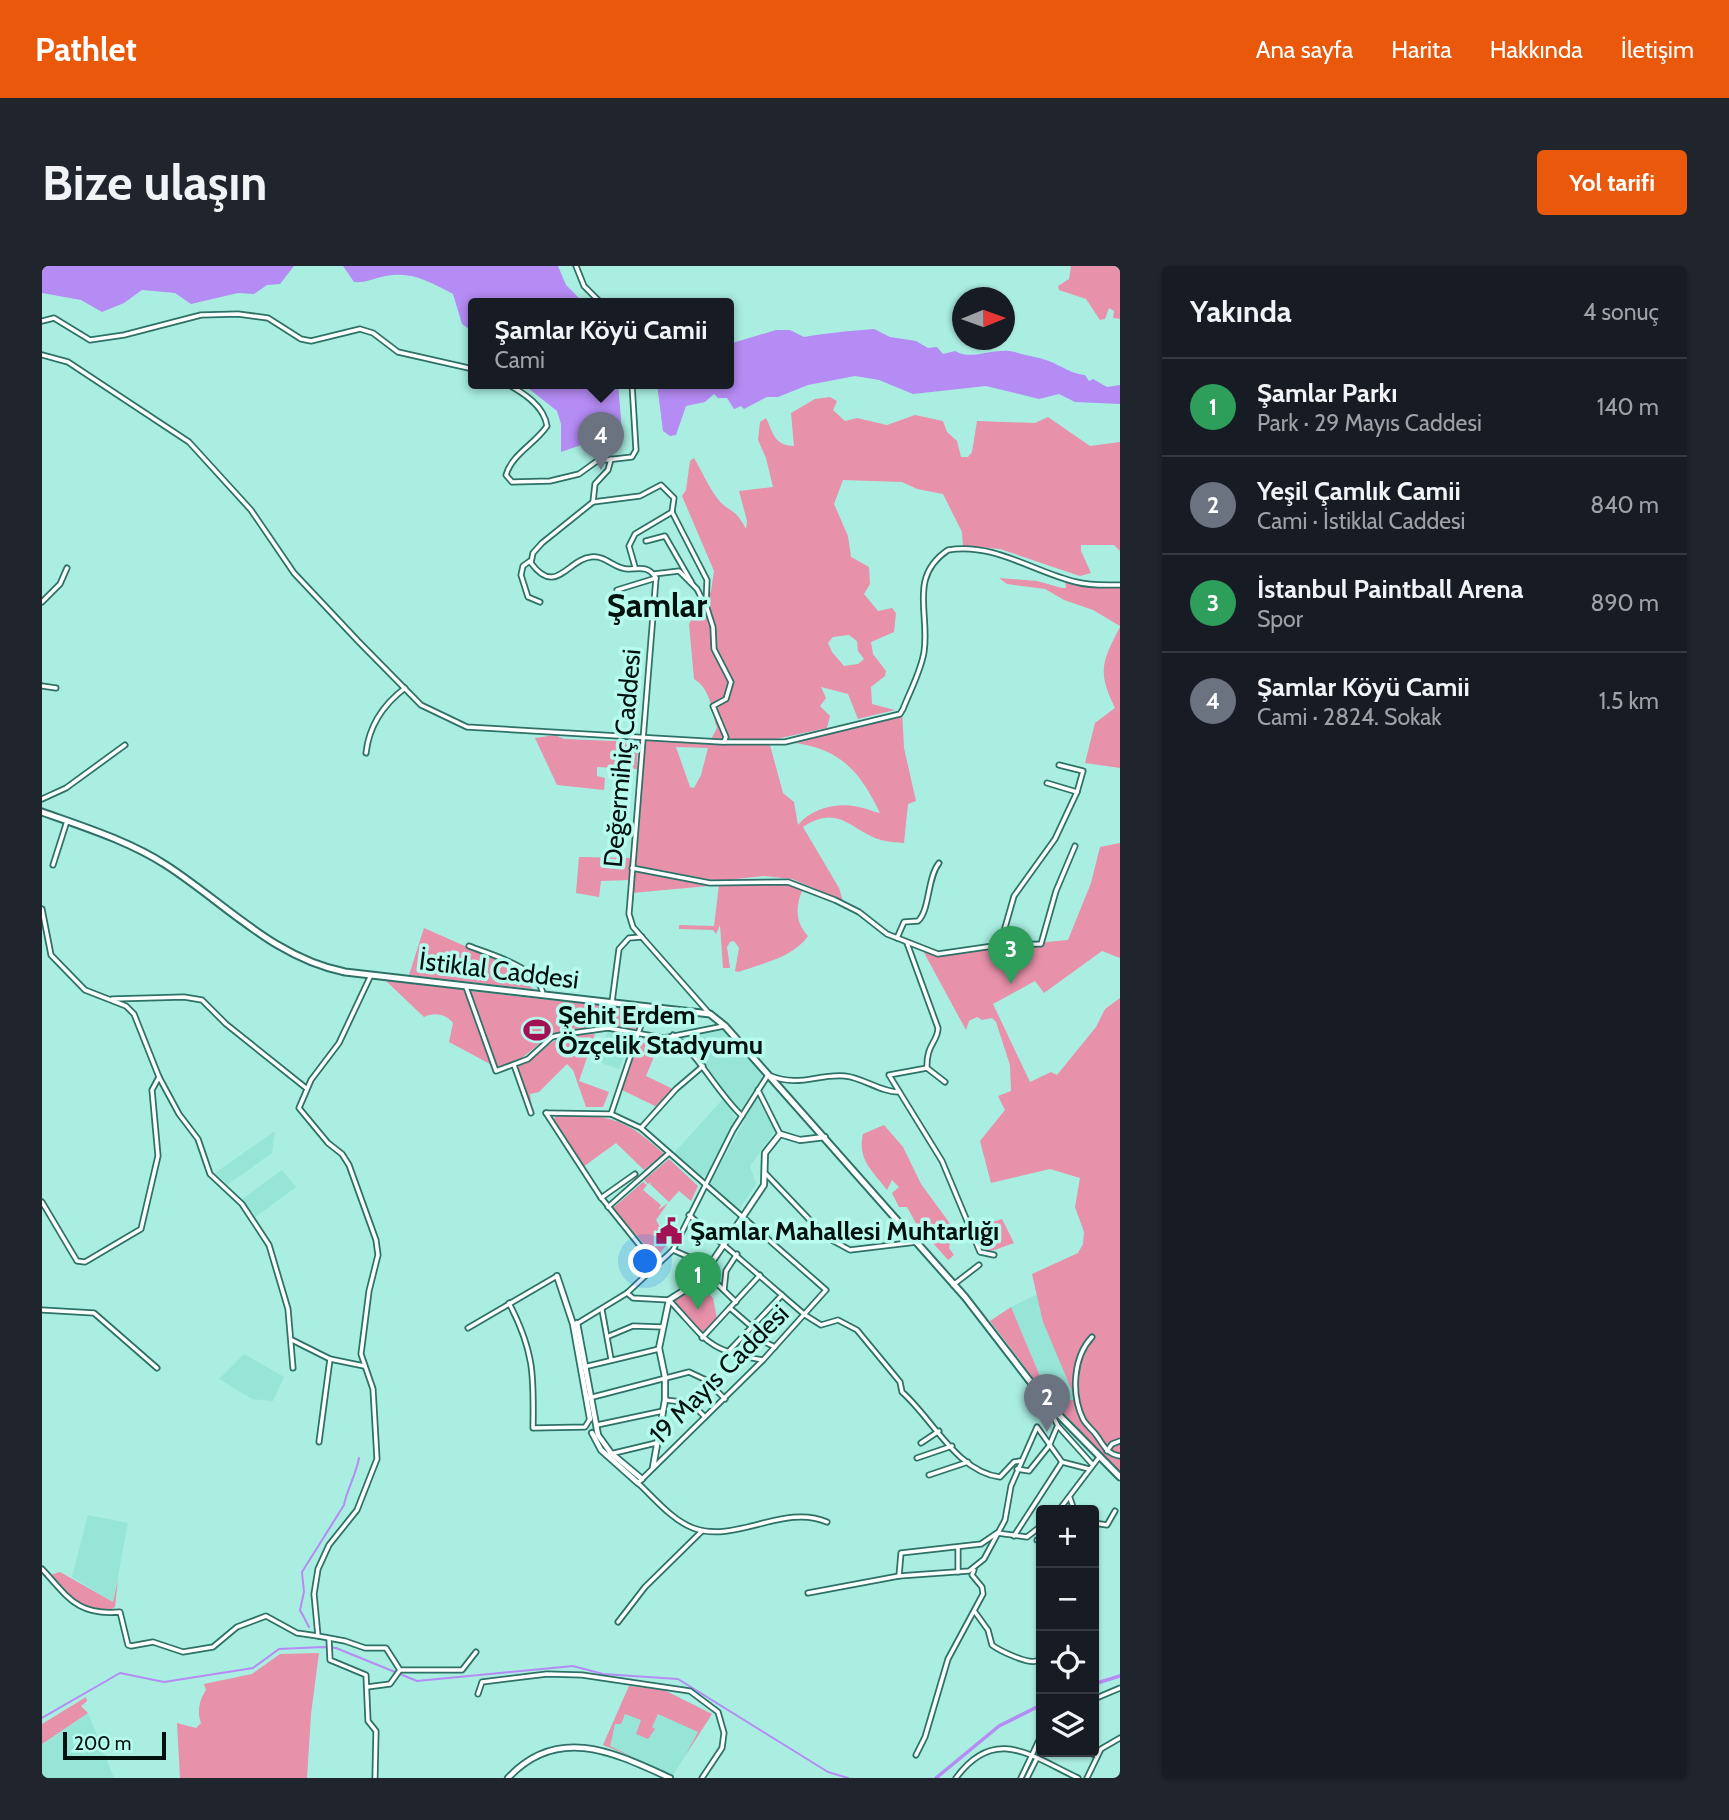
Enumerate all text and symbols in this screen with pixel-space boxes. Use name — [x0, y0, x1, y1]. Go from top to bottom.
text: Pathlet — [35, 29, 137, 69]
text: Ana sayfa — [1256, 35, 1353, 64]
text: Harita — [1391, 35, 1452, 64]
text: Hakkında — [1490, 35, 1583, 64]
text: İletişim — [1621, 35, 1694, 64]
button: Yol tarifi — [1537, 150, 1687, 215]
text: Bize ulaşın — [42, 153, 267, 212]
north arrow — [952, 287, 1015, 350]
text: Yakında — [1190, 293, 1292, 330]
popup — [468, 298, 734, 389]
text: 4 sonuç — [1583, 298, 1659, 326]
text: Şamlar Köyü Camii — [495, 314, 707, 346]
text: Cami — [495, 346, 545, 374]
text: Şamlar Parkı — [1257, 377, 1397, 409]
text: 1 — [1209, 393, 1217, 421]
text: 140 m — [1597, 393, 1659, 421]
text: Park · 29 Mayıs Caddesi — [1257, 409, 1482, 437]
pin: 4 — [578, 412, 624, 470]
text: Yeşil Çamlık Camii — [1257, 475, 1461, 507]
text: 2 — [1207, 491, 1219, 519]
text: 840 m — [1590, 491, 1659, 519]
text: Cami · İstiklal Caddesi — [1257, 507, 1465, 535]
text: İstanbul Paintball Arena — [1257, 573, 1524, 605]
district label: Şamlar — [607, 585, 707, 625]
text: 3 — [1207, 589, 1219, 617]
text: 890 m — [1591, 589, 1659, 617]
text: Spor — [1257, 605, 1303, 633]
street label: Değermihiç Caddesi — [597, 647, 647, 869]
text: Şamlar Köyü Camii — [1257, 671, 1470, 703]
text: 4 — [1206, 687, 1220, 715]
text: 1.5 km — [1599, 687, 1659, 715]
text: Cami · 2824. Sokak — [1257, 703, 1442, 731]
pin: 3 — [988, 926, 1034, 984]
street label: İstiklal Caddesi — [417, 944, 581, 996]
place label: Şehit Erdem Özçelik Stadyumu — [558, 999, 763, 1061]
sports icon: Şehit Erdem Özçelik Stadyumu — [522, 1015, 552, 1045]
place label: Şamlar Mahallesi Muhtarlığı — [690, 1215, 999, 1247]
public building icon: Şamlar Mahallesi Muhtarlığı — [654, 1216, 684, 1246]
your location — [628, 1244, 662, 1278]
pin: 1 — [675, 1252, 721, 1310]
street label: 19 Mayıs Caddesi — [643, 1298, 795, 1450]
pin: 2 — [1024, 1374, 1070, 1432]
map controls — [1036, 1505, 1099, 1757]
button: + — [1036, 1505, 1099, 1568]
button: − — [1036, 1568, 1099, 1631]
button: locate — [1036, 1631, 1099, 1694]
button: layers — [1036, 1694, 1099, 1757]
scale bar — [63, 1729, 166, 1761]
text: 200 m — [74, 1732, 131, 1755]

